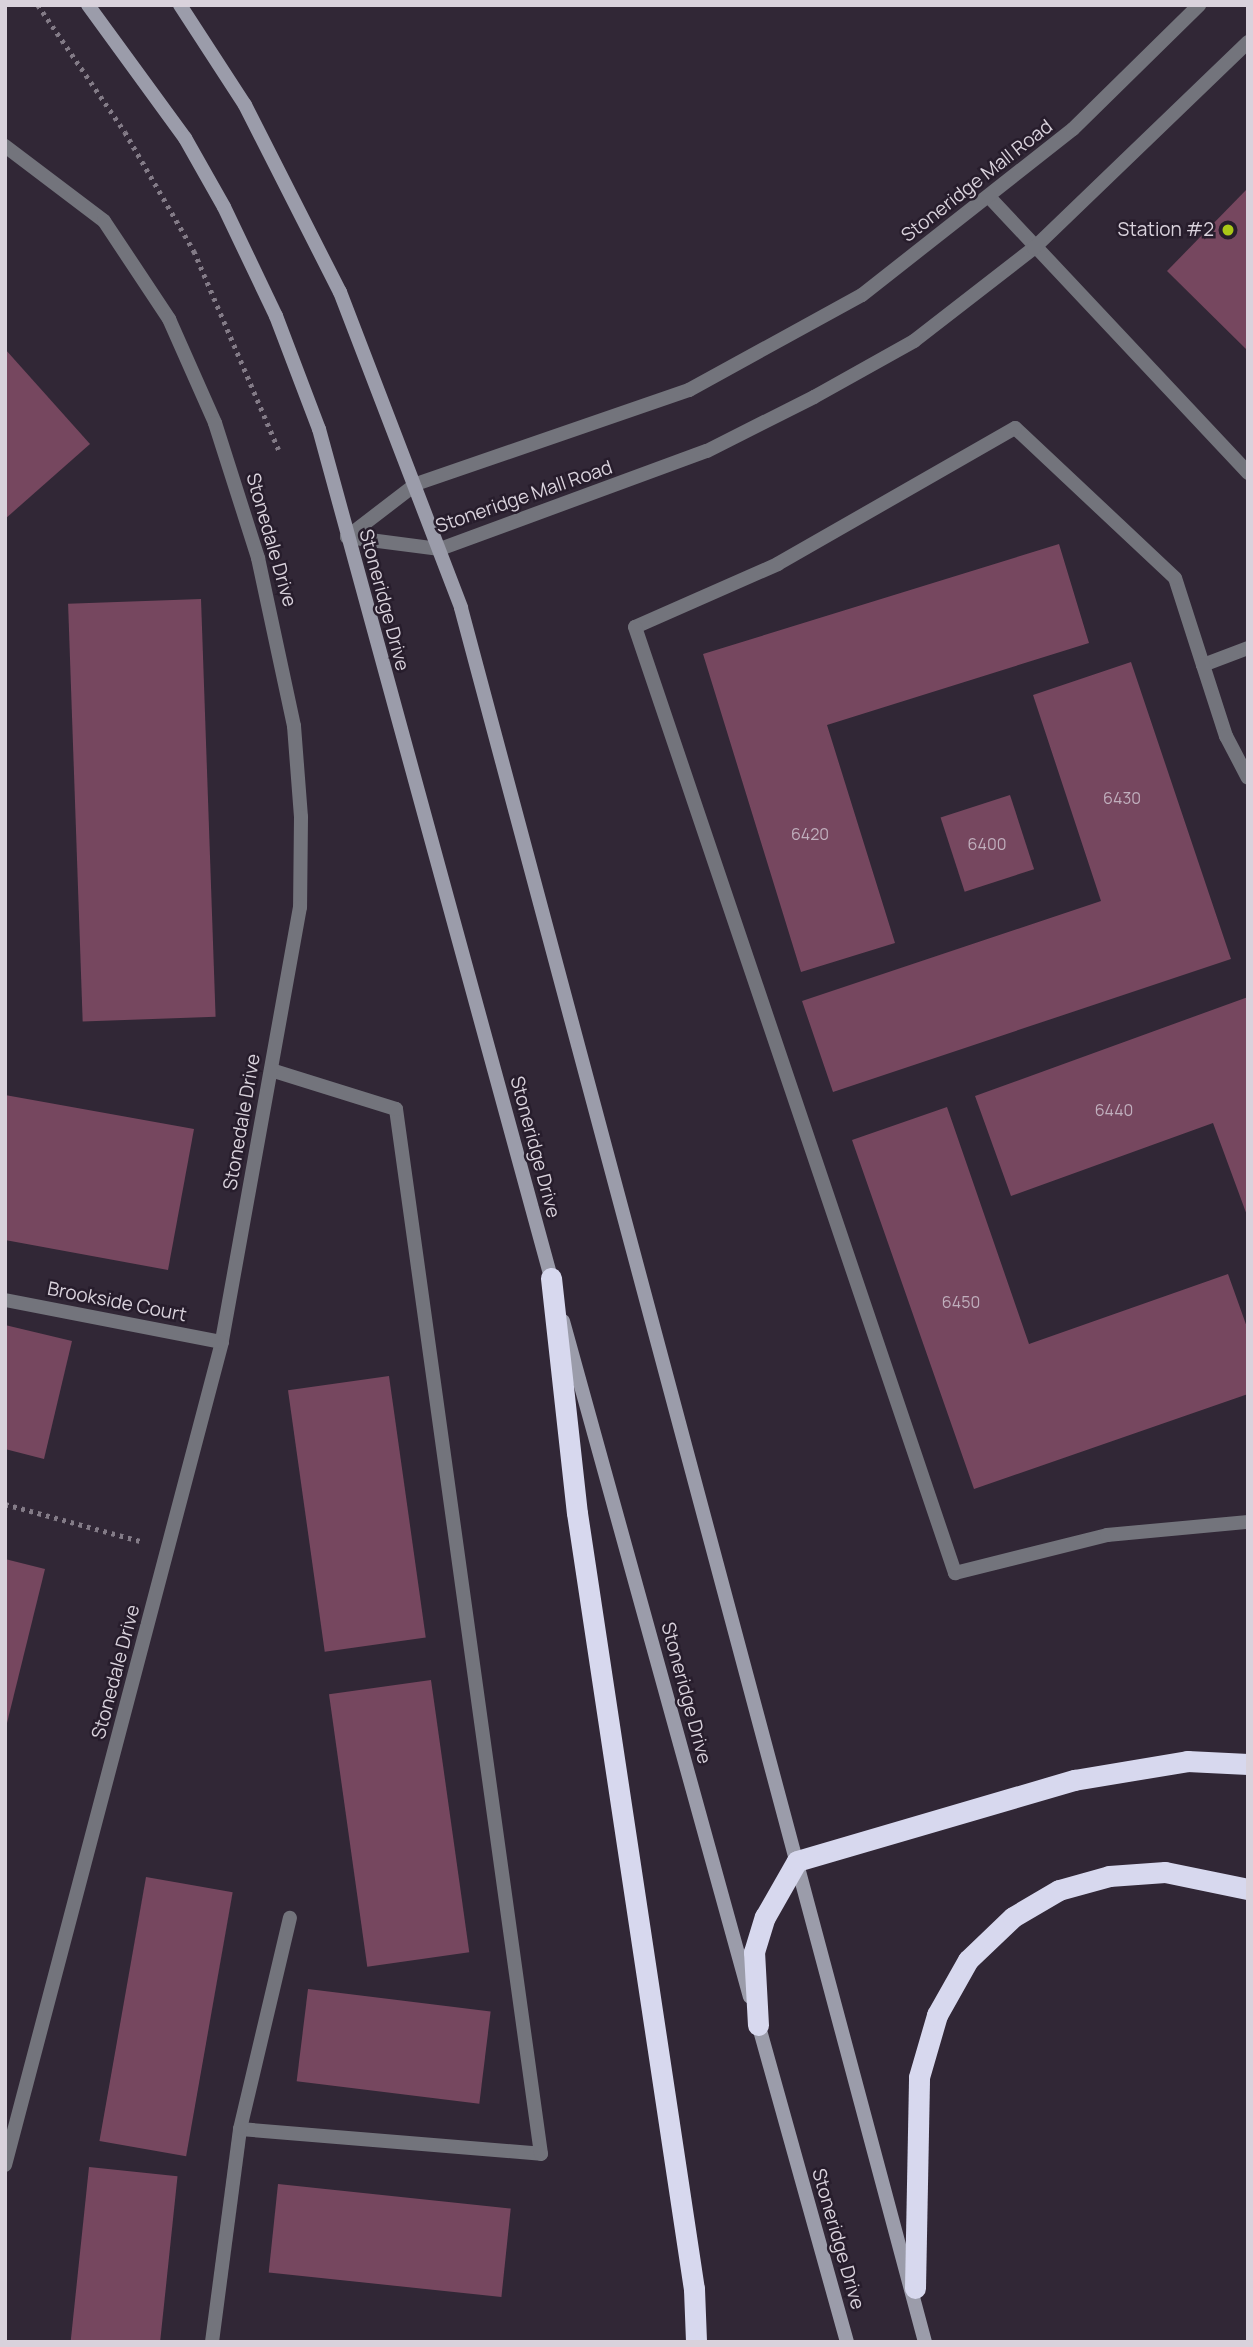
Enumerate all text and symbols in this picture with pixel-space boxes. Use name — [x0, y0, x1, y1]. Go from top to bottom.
street label: Stoneridge Mall Road — [897, 115, 1057, 247]
place label: Station #2 — [1117, 219, 1214, 241]
marker: Station #2 — [1220, 222, 1236, 238]
street label: Stoneridge Mall Road — [433, 456, 615, 538]
street label: Stonedale Drive — [241, 470, 301, 610]
street label: Stoneridge Drive — [354, 527, 414, 673]
house number: 6430 — [1103, 788, 1141, 808]
house number: 6420 — [791, 824, 829, 844]
house number: 6400 — [968, 834, 1006, 854]
street label: Stonedale Drive — [219, 1052, 265, 1192]
street label: Stoneridge Drive — [505, 1074, 565, 1220]
house number: 6440 — [1095, 1100, 1133, 1120]
street label: Brookside Court — [46, 1277, 188, 1327]
house number: 6450 — [942, 1292, 980, 1312]
street label: Stonedale Drive — [87, 1602, 145, 1742]
street label: Stoneridge Drive — [656, 1620, 716, 1766]
street label: Stoneridge Drive — [807, 2166, 869, 2312]

